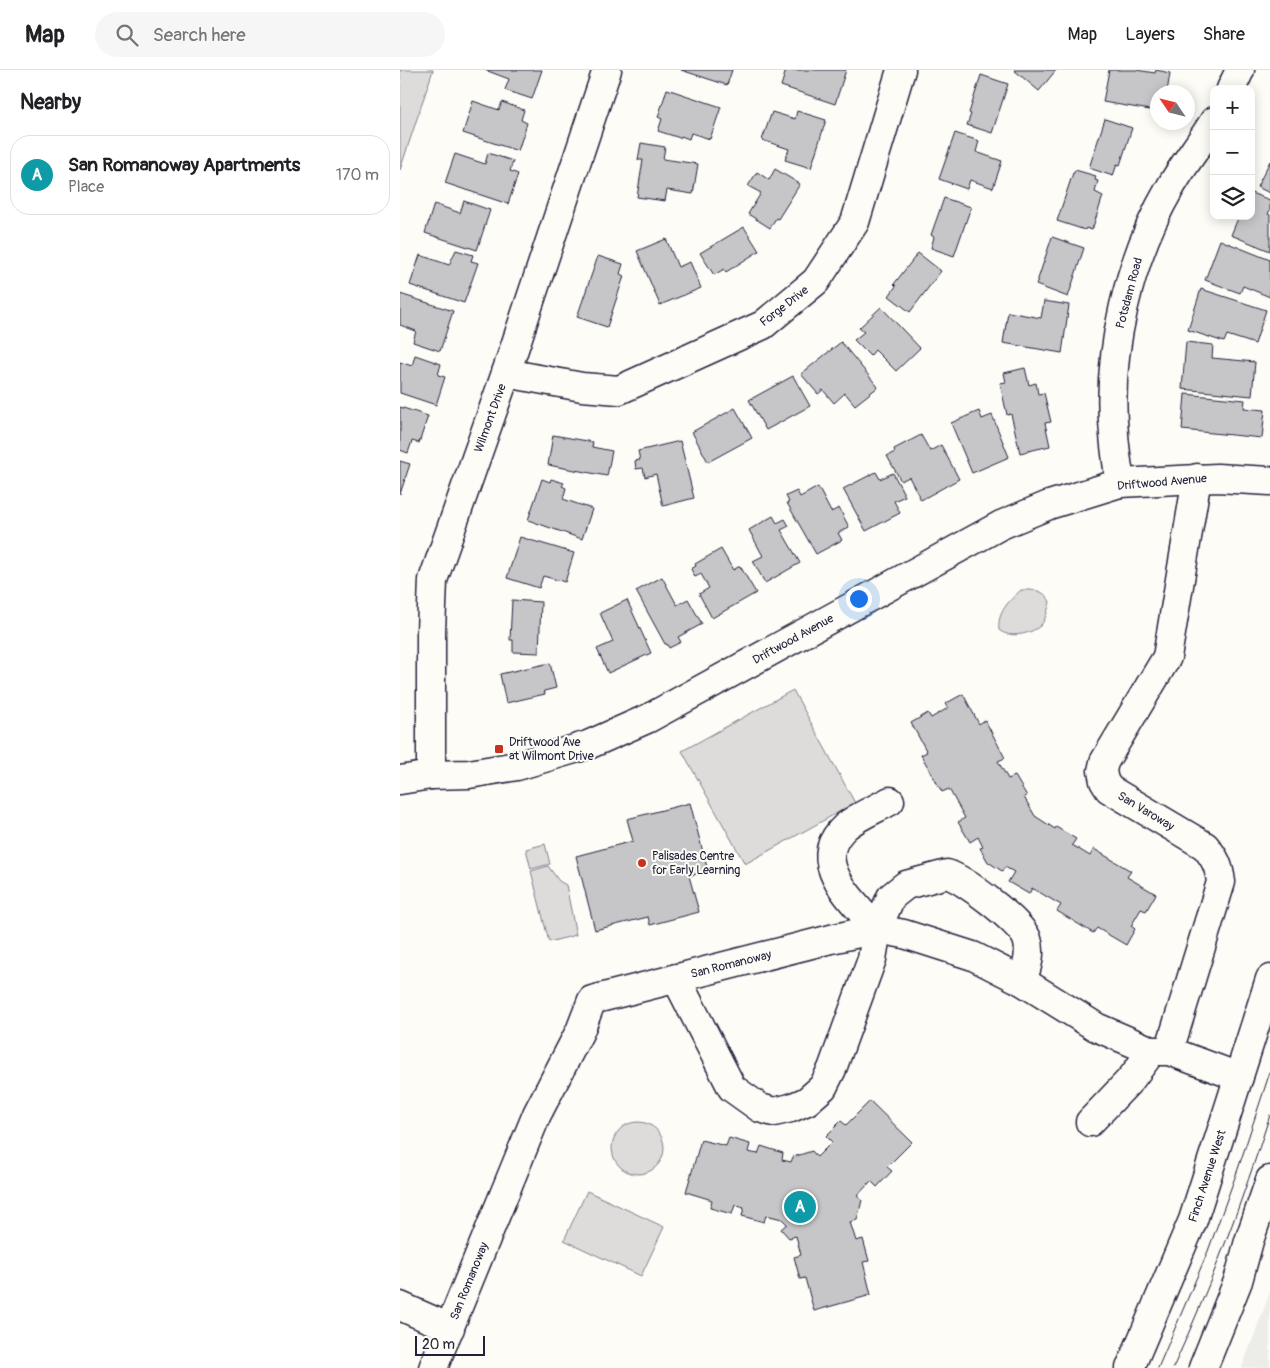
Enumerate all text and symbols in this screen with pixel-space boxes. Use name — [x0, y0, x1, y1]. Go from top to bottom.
search box — [95, 12, 445, 57]
text: Map — [25, 20, 65, 49]
icon: search — [113, 21, 141, 49]
text: Search here — [153, 23, 246, 47]
text: Map — [1068, 23, 1097, 46]
text: Layers — [1125, 23, 1175, 46]
text: Share — [1203, 23, 1245, 46]
north arrow — [1150, 85, 1195, 130]
map controls — [1210, 85, 1255, 220]
button: + — [1210, 85, 1255, 130]
text: Nearby — [20, 89, 81, 116]
button: − — [1210, 130, 1255, 175]
text: San Romanoway Apartments — [68, 153, 300, 177]
text: A — [32, 165, 42, 185]
text: 170 m — [336, 165, 379, 185]
button: layers — [1210, 175, 1255, 220]
text: Place — [68, 177, 104, 197]
street label: Potsdam Road — [1113, 256, 1146, 330]
street label: Forge Drive — [757, 283, 812, 330]
street label: Wilmont Drive — [471, 382, 510, 455]
street label: Driftwood Avenue — [1117, 471, 1208, 494]
your location — [846, 586, 872, 612]
street label: Driftwood Avenue — [750, 611, 836, 668]
place label: Driftwood Ave at Wilmont Drive — [509, 735, 594, 764]
marker: Driftwood Ave at Wilmont Drive — [493, 743, 505, 755]
street label: San Varoway — [1115, 789, 1177, 834]
place label: Palisades Centre for Early Learning — [652, 849, 740, 878]
marker: Palisades Centre for Early Learning — [636, 857, 648, 869]
street label: San Romanoway — [689, 947, 773, 982]
street label: Finch Avenue West — [1185, 1128, 1230, 1224]
pin: A — [784, 1188, 816, 1226]
street label: San Romanoway — [447, 1240, 492, 1322]
scale bar — [415, 1333, 485, 1356]
text: 20 m — [422, 1336, 455, 1353]

